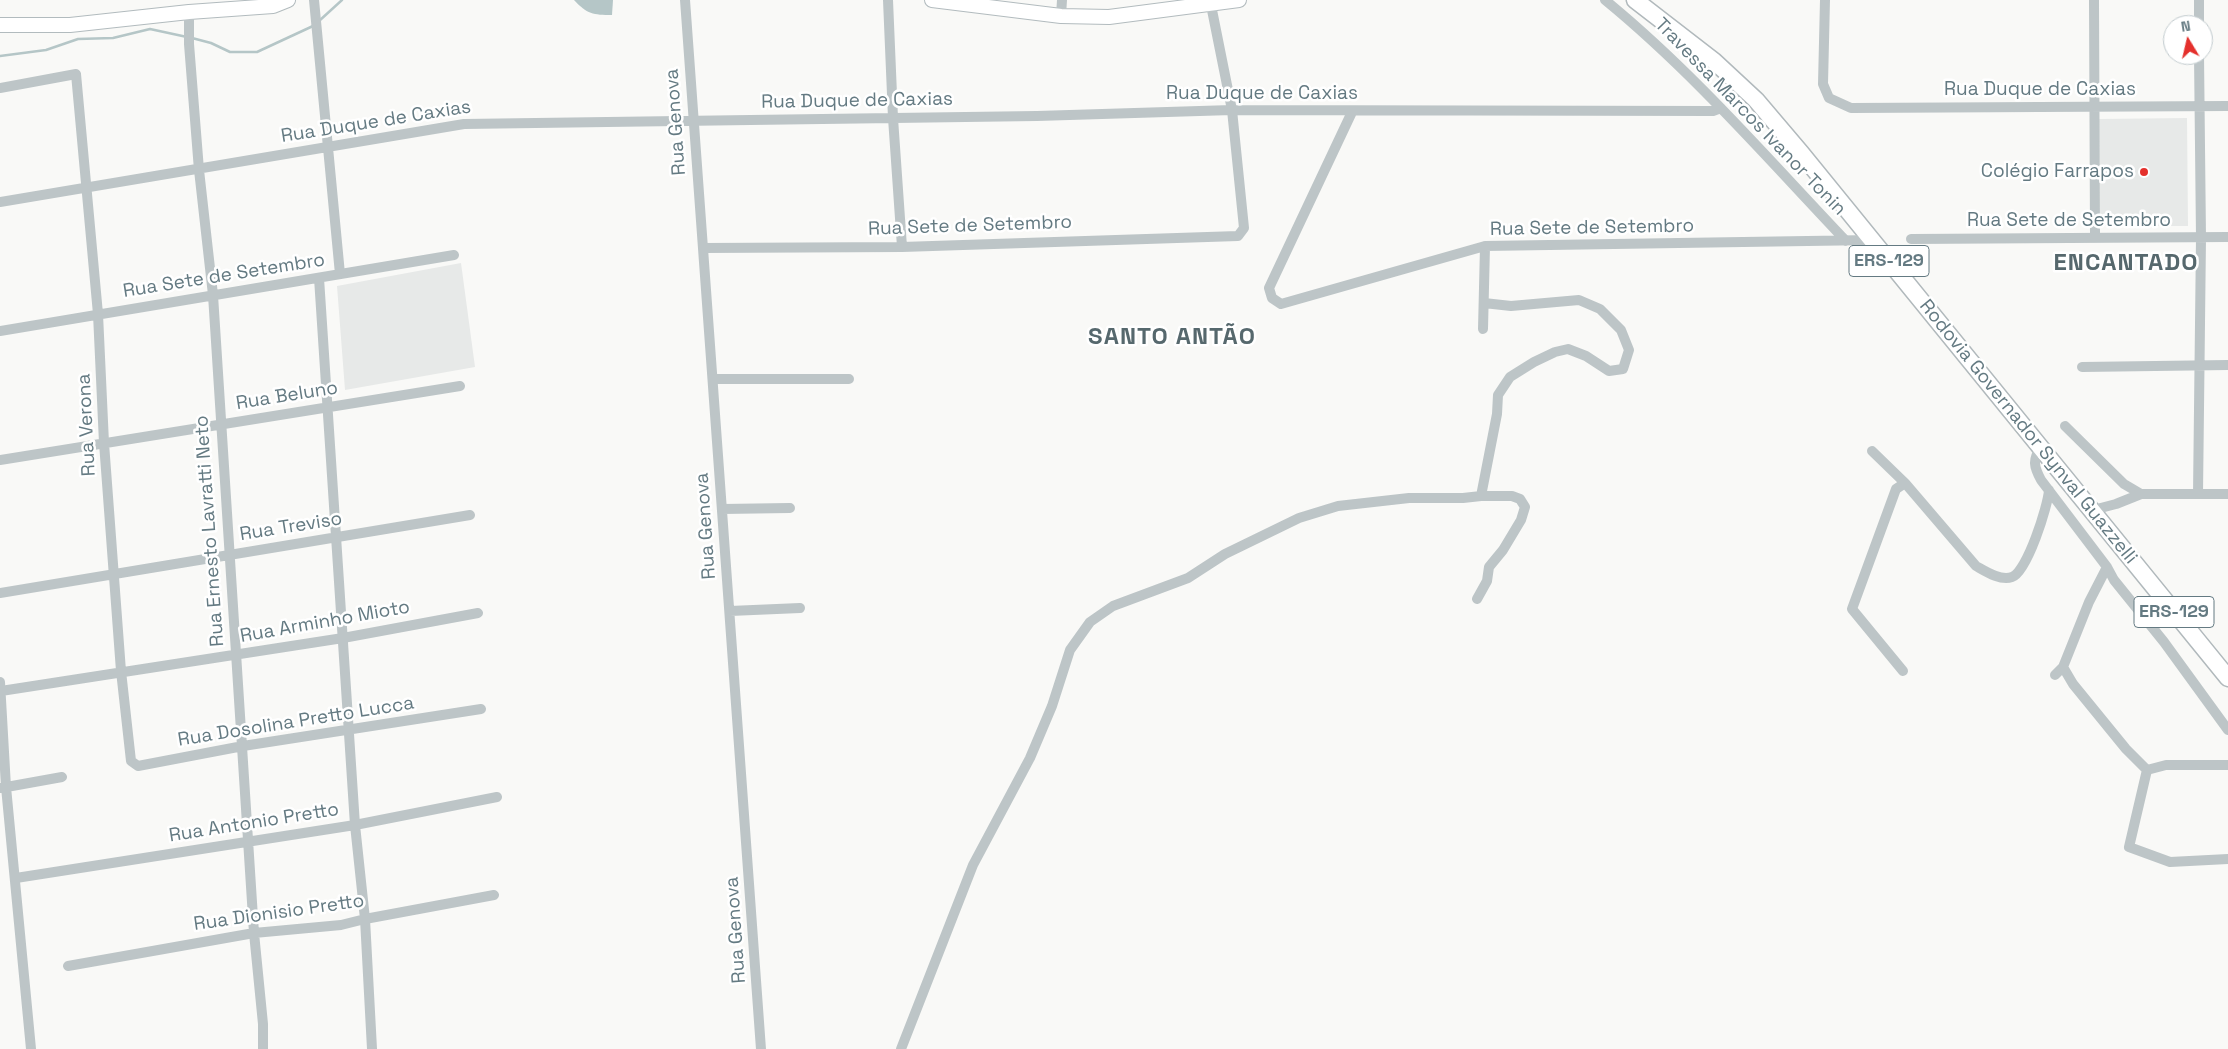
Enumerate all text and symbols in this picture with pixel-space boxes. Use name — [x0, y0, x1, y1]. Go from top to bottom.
street label: Travessa Marcos Ivanor Tonin — [1649, 13, 1851, 221]
north arrow — [2163, 15, 2213, 65]
text: N — [2180, 17, 2192, 36]
street label: Rua Genova — [661, 68, 691, 176]
street label: Rua Duque de Caxias — [1944, 79, 2136, 101]
street label: Rua Duque de Caxias — [1166, 83, 1358, 105]
street label: Rua Duque de Caxias — [761, 88, 953, 114]
street label: Rua Duque de Caxias — [279, 96, 473, 148]
place label: Colégio Farrapos — [1981, 161, 2134, 183]
marker: Colégio Farrapos — [2138, 166, 2150, 178]
street label: Rua Sete de Setembro — [1967, 210, 2171, 232]
street label: Rua Sete de Setembro — [868, 211, 1072, 241]
street label: Rua Sete de Setembro — [1490, 215, 1694, 241]
road number: ERS-129 — [1849, 246, 1929, 276]
street label: Rua Sete de Setembro — [121, 249, 327, 303]
district label: ENCANTADO — [2052, 249, 2200, 277]
street label: Rodovia Governador Synval Guazzelli — [1914, 295, 2142, 569]
district label: SANTO ANTÃO — [1087, 323, 1257, 351]
street label: Rua Verona — [73, 373, 101, 477]
street label: Rua Beluno — [234, 377, 340, 415]
street label: Rua Ernesto Lavratti Neto — [191, 415, 229, 647]
street label: Rua Genova — [691, 472, 721, 580]
street label: Rua Treviso — [238, 508, 344, 546]
street label: Rua Arminho Mioto — [238, 596, 412, 648]
road number: ERS-129 — [2134, 596, 2214, 628]
street label: Rua Dosolina Pretto Lucca — [176, 692, 416, 752]
street label: Rua Antonio Pretto — [167, 798, 341, 848]
street label: Rua Genova — [721, 876, 751, 984]
street label: Rua Dionisio Pretto — [192, 890, 366, 936]

